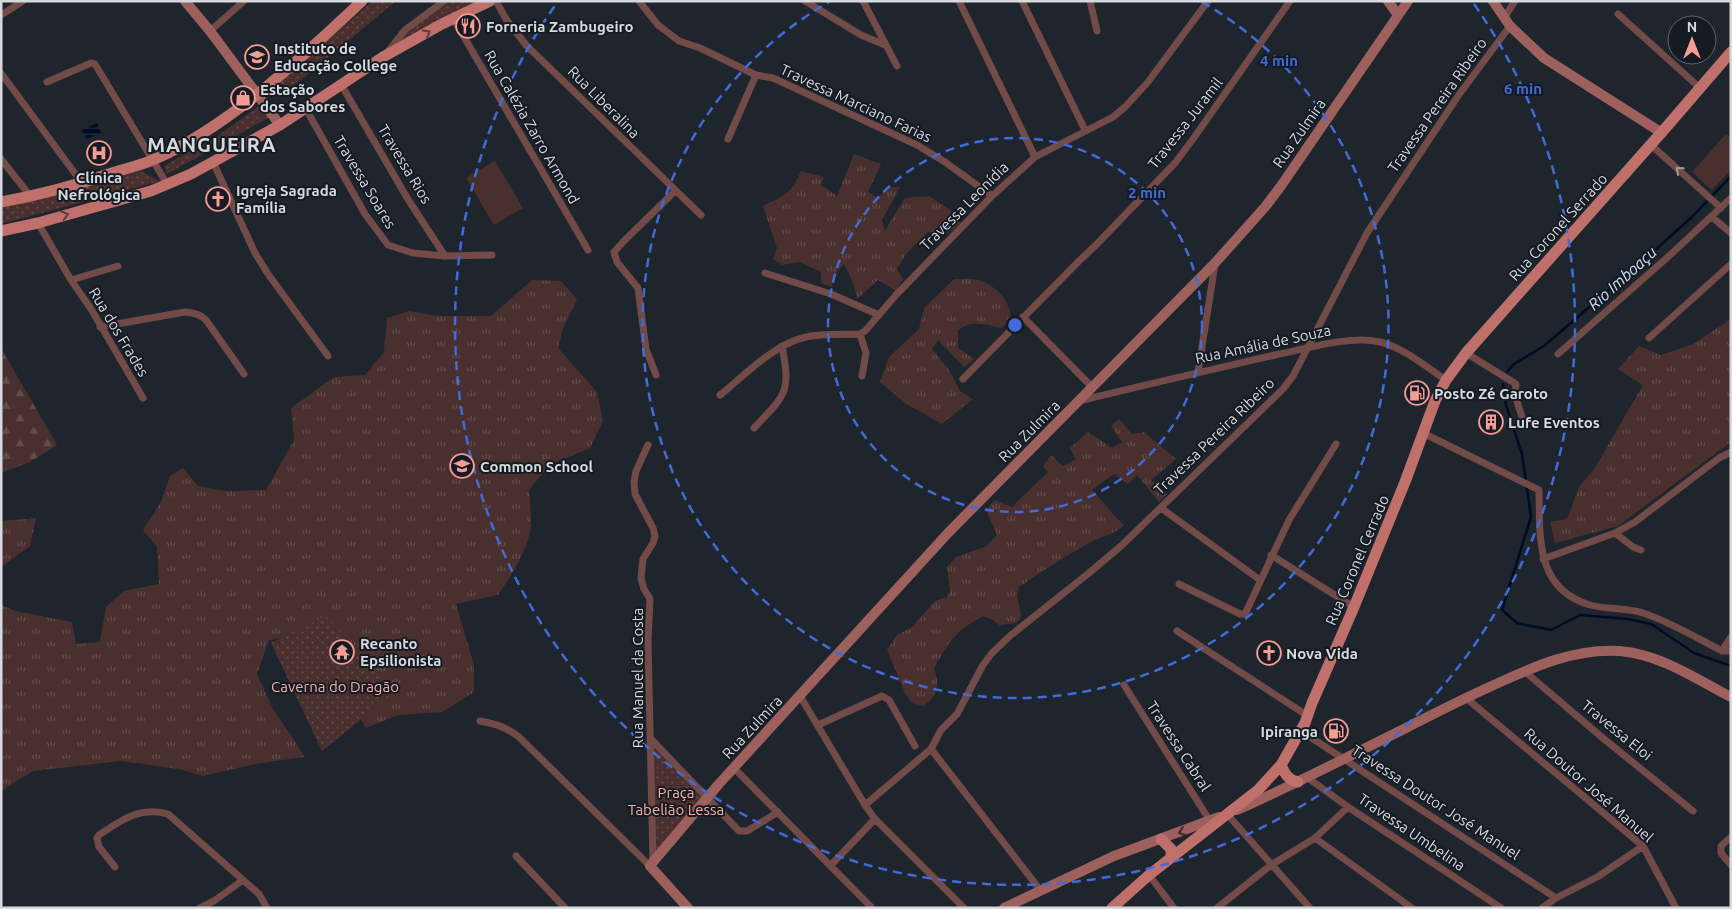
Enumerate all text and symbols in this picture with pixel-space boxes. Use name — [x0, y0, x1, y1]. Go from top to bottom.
restaurant icon: Forneria Zambugeiro — [455, 13, 481, 39]
north arrow — [1667, 15, 1717, 65]
place label: Forneria Zambugeiro — [486, 18, 634, 35]
text: N — [1687, 19, 1697, 35]
one-way arrow — [421, 29, 430, 39]
street label: Travessa Pereira Ribeiro — [1384, 34, 1490, 176]
place label: Instituto de Educação College — [274, 40, 397, 75]
school or university icon: Instituto de Educação College — [244, 44, 270, 70]
street label: Rua Calézia Zarro Armond — [481, 47, 583, 207]
text: 4 min — [1260, 52, 1298, 69]
street label: Travessa Marciano Farias — [778, 60, 934, 146]
street label: Rua Liberalina — [565, 63, 643, 141]
street label: Travessa Juramil — [1144, 74, 1226, 172]
text: 6 min — [1504, 80, 1542, 97]
place label: Estação dos Sabores — [260, 81, 345, 115]
shop icon: Estação dos Sabores — [230, 85, 256, 111]
street label: Rua Zulmira — [1269, 95, 1329, 171]
street label: Travessa Rios — [375, 121, 435, 207]
street label: Travessa Soares — [330, 132, 400, 232]
district label: MANGUEIRA — [147, 133, 277, 156]
hospital icon: Clínica Nefrológica — [86, 140, 112, 166]
street label: Travessa Leonídia — [916, 158, 1012, 254]
one-way arrow — [1675, 167, 1684, 176]
place label: Clínica Nefrológica — [58, 169, 140, 203]
street label: Rua Coronel Serrado — [1505, 170, 1611, 284]
place label: Igreja Sagrada Família — [236, 182, 337, 216]
text: 2 min — [1128, 184, 1166, 201]
church icon: Igreja Sagrada Família — [205, 186, 231, 212]
one-way arrow — [61, 211, 69, 221]
water label: Rio Imboaçu — [1584, 242, 1660, 313]
street label: Rua dos Frades — [86, 284, 152, 380]
centre of rings — [1006, 316, 1024, 334]
street label: Rua Amália de Souza — [1194, 321, 1332, 367]
street label: Travessa Pereira Ribeiro — [1150, 374, 1278, 498]
fuel station icon: Posto Zé Garoto — [1404, 380, 1430, 406]
place label: Posto Zé Garoto — [1434, 385, 1548, 402]
street label: Rua Zulmira — [995, 397, 1063, 465]
building icon: Lufe Eventos — [1478, 409, 1504, 435]
place label: Lufe Eventos — [1508, 414, 1600, 431]
school or university icon: Common School — [449, 453, 475, 479]
place label: Common School — [480, 458, 593, 475]
street label: Rua Coronel Cerrado — [1322, 492, 1392, 628]
street label: Rua Manuel da Costa — [629, 608, 646, 748]
place label: Recanto Epsilionista — [360, 635, 441, 669]
temple icon: Recanto Epsilionista — [329, 639, 355, 665]
church icon: Nova Vida — [1256, 640, 1282, 666]
place label: Nova Vida — [1286, 645, 1358, 662]
park label: Caverna do Dragão — [271, 678, 399, 695]
street label: Rua Zulmira — [719, 692, 785, 762]
street label: Travessa Eloi — [1578, 696, 1656, 764]
street label: Travessa Cabral — [1144, 698, 1214, 794]
fuel station icon: Ipiranga — [1323, 718, 1349, 744]
place label: Ipiranga — [1260, 723, 1318, 740]
street label: Rua Doutor José Manuel — [1521, 724, 1657, 846]
street label: Travessa Doutor José Manuel — [1349, 741, 1523, 863]
park label: Praça Tabelião Lessa — [628, 784, 724, 818]
street label: Travessa Umbelina — [1355, 790, 1469, 874]
one-way arrow — [1178, 826, 1186, 836]

